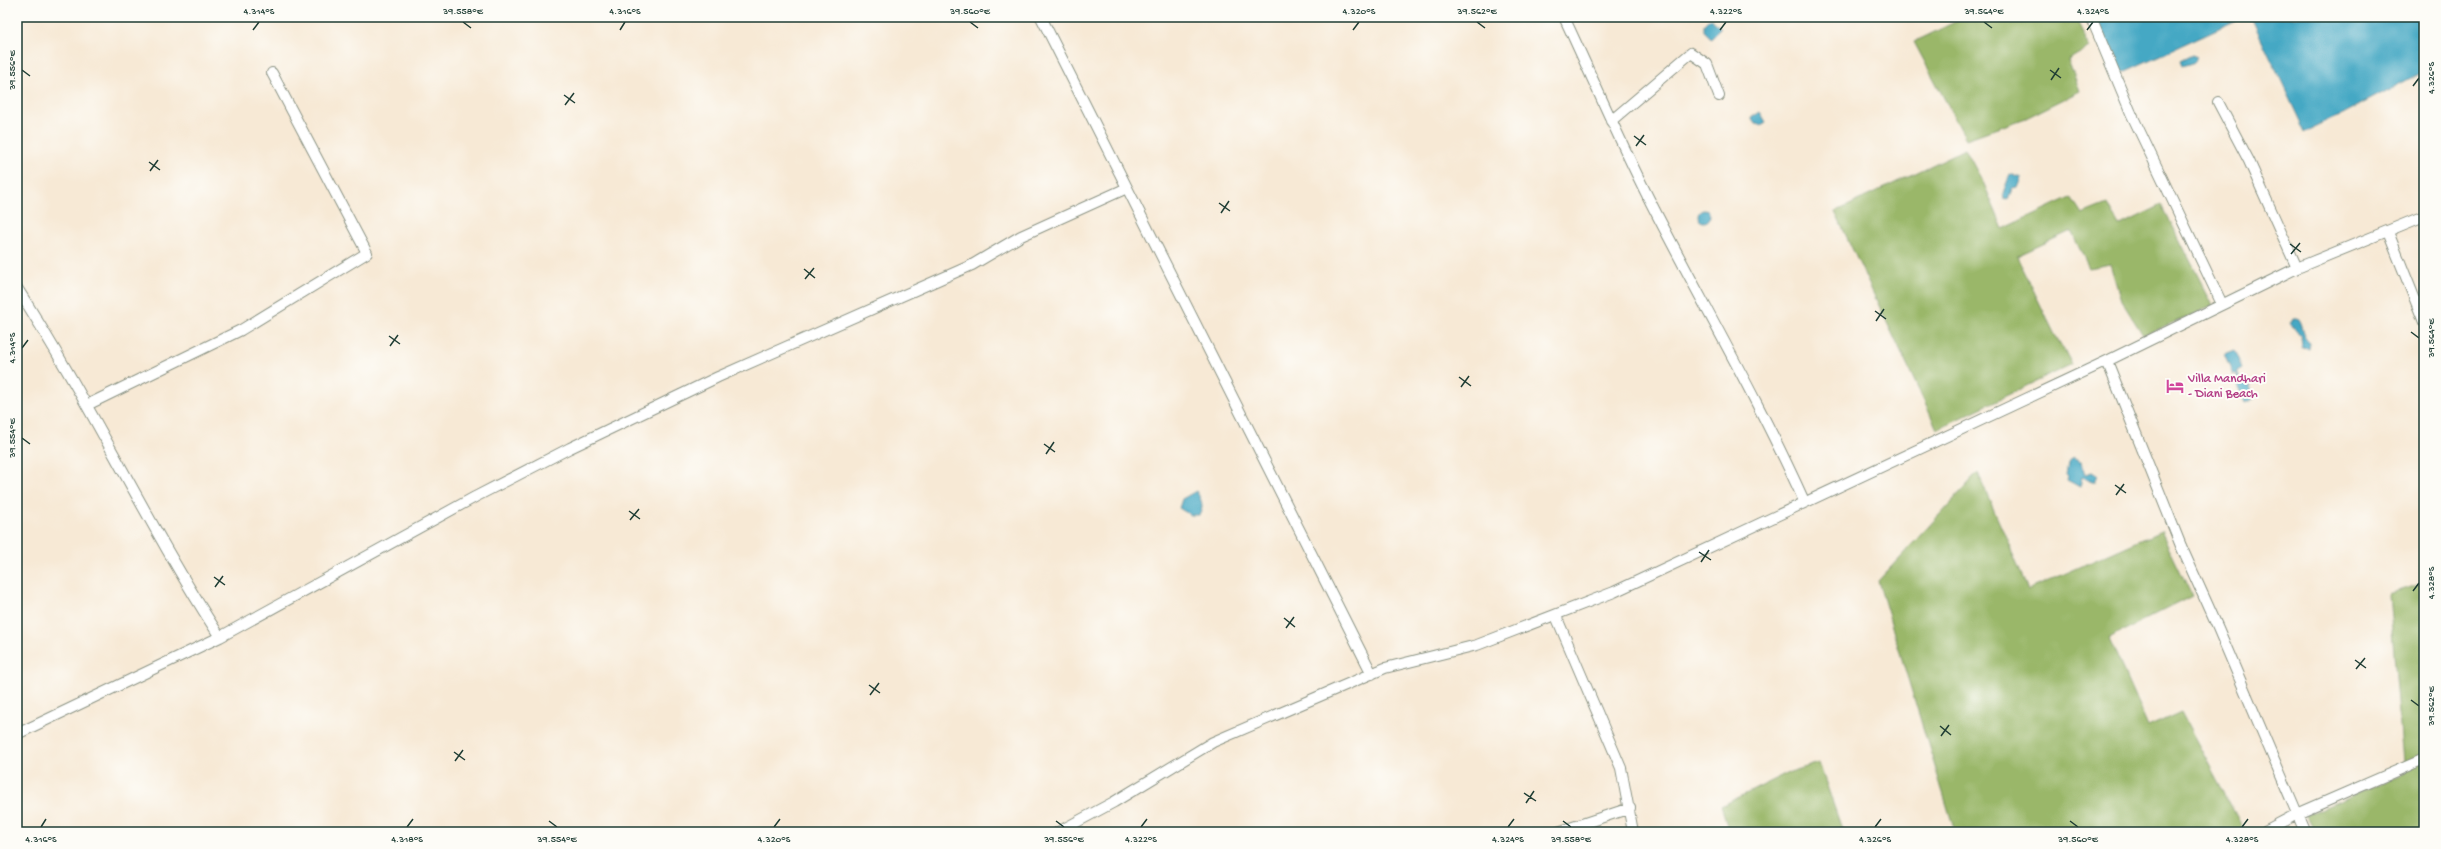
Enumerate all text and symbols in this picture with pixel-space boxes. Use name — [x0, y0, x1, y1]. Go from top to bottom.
text: 4.314°S — [244, 6, 275, 18]
text: 39.558°E — [442, 6, 484, 18]
text: 4.316°S — [609, 6, 641, 18]
text: 39.560°E — [949, 6, 991, 18]
text: 4.320°S — [1343, 6, 1376, 18]
text: 39.562°E — [1456, 6, 1497, 18]
text: 4.322°S — [1710, 6, 1742, 18]
text: 39.564°E — [1963, 6, 2004, 18]
text: 4.324°S — [2077, 6, 2109, 18]
text: 39.556°E — [7, 49, 19, 91]
text: 4.326°S — [2426, 62, 2438, 94]
text: 39.564°E — [2426, 318, 2438, 359]
text: 4.314°S — [7, 332, 19, 363]
place label: Villa Mandhari - Diani Beach — [2187, 372, 2266, 402]
hotel icon: Villa Mandhari - Diani Beach — [2165, 376, 2185, 396]
text: 39.554°E — [7, 418, 19, 459]
text: 4.328°S — [2426, 566, 2438, 599]
text: 39.562°E — [2426, 686, 2438, 727]
text: 4.316°S — [25, 834, 57, 846]
text: 4.318°S — [391, 834, 423, 846]
text: 39.554°E — [536, 834, 577, 846]
text: 4.320°S — [758, 834, 791, 846]
text: 39.556°E — [1043, 834, 1085, 846]
text: 4.322°S — [1125, 834, 1157, 846]
text: 4.324°S — [1492, 834, 1524, 846]
text: 39.558°E — [1550, 834, 1592, 846]
text: 4.326°S — [1859, 834, 1891, 846]
text: 39.560°E — [2057, 834, 2099, 846]
text: 4.328°S — [2226, 834, 2259, 846]

